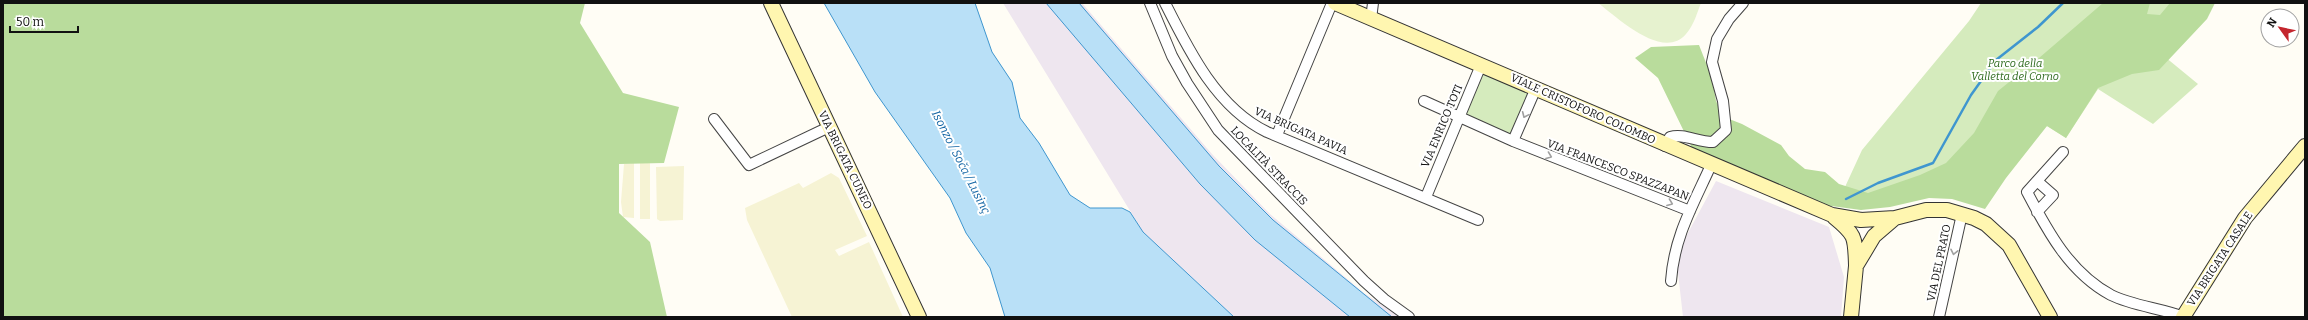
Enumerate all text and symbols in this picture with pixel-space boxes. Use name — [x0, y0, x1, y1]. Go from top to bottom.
scale bar — [10, 8, 78, 34]
north arrow — [2260, 8, 2300, 48]
text: 50 m — [16, 15, 45, 29]
text: N — [2264, 15, 2280, 30]
park label: Parco della Valletta del Corno — [1971, 57, 2059, 83]
street label: VIALE CRISTOFORO COLOMBO — [1508, 71, 1658, 147]
street label: VIA ENRICO TOTI — [1419, 82, 1465, 169]
street label: VIA BRIGATA PAVIA — [1252, 105, 1350, 157]
water label: Isonzo / Soča / Lusinç — [929, 108, 993, 216]
street label: VIA BRIGATA CUNEO — [815, 109, 875, 211]
one-way arrow — [1521, 111, 1529, 118]
street label: LOCALITÀ STRACCIS — [1228, 123, 1311, 208]
street label: VIA FRANCESCO SPAZZAPAN — [1545, 137, 1691, 203]
one-way arrow — [1546, 151, 1553, 159]
one-way arrow — [1667, 199, 1674, 207]
street label: VIA BRIGATA CASALE — [2185, 209, 2255, 309]
street label: VIA DEL PRATO — [1924, 223, 1954, 303]
one-way arrow — [1950, 249, 1958, 255]

